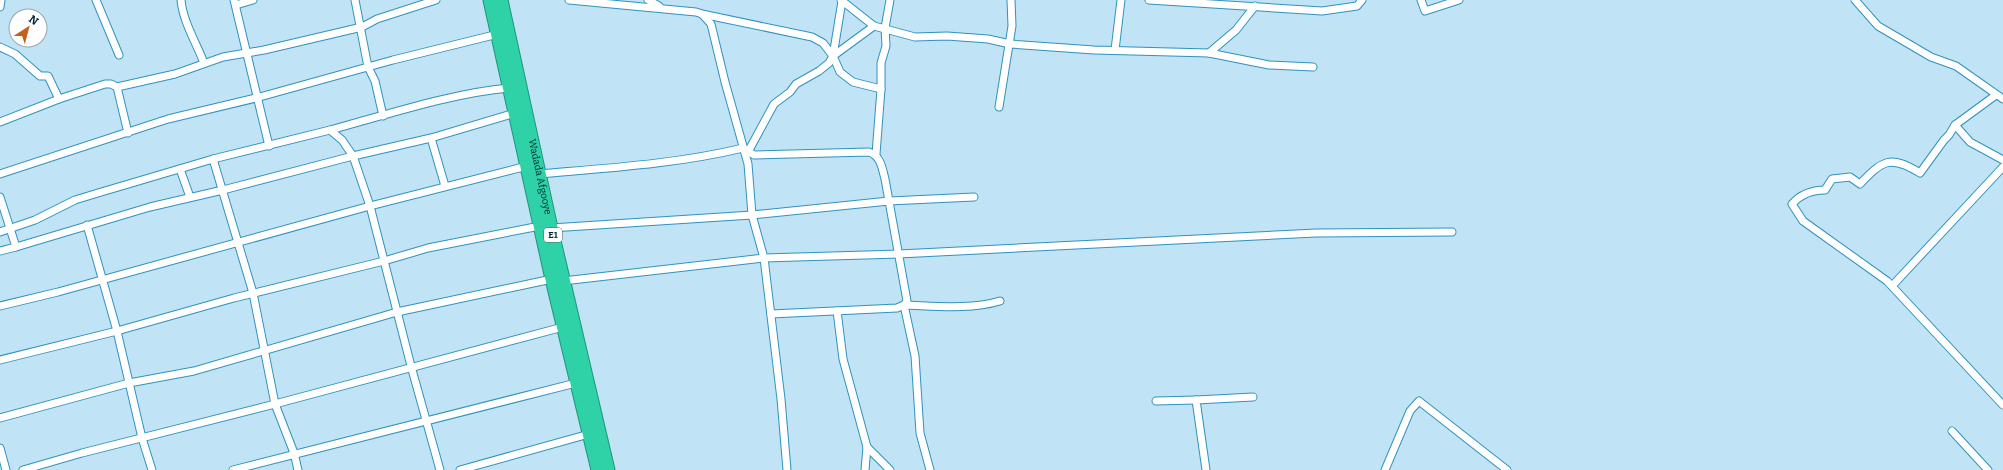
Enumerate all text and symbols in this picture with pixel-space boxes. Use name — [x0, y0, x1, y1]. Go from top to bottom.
north arrow — [8, 8, 48, 48]
text: N — [26, 13, 41, 28]
street label: Wadada Afgooye — [526, 138, 554, 216]
road number: E1 — [544, 228, 562, 242]

